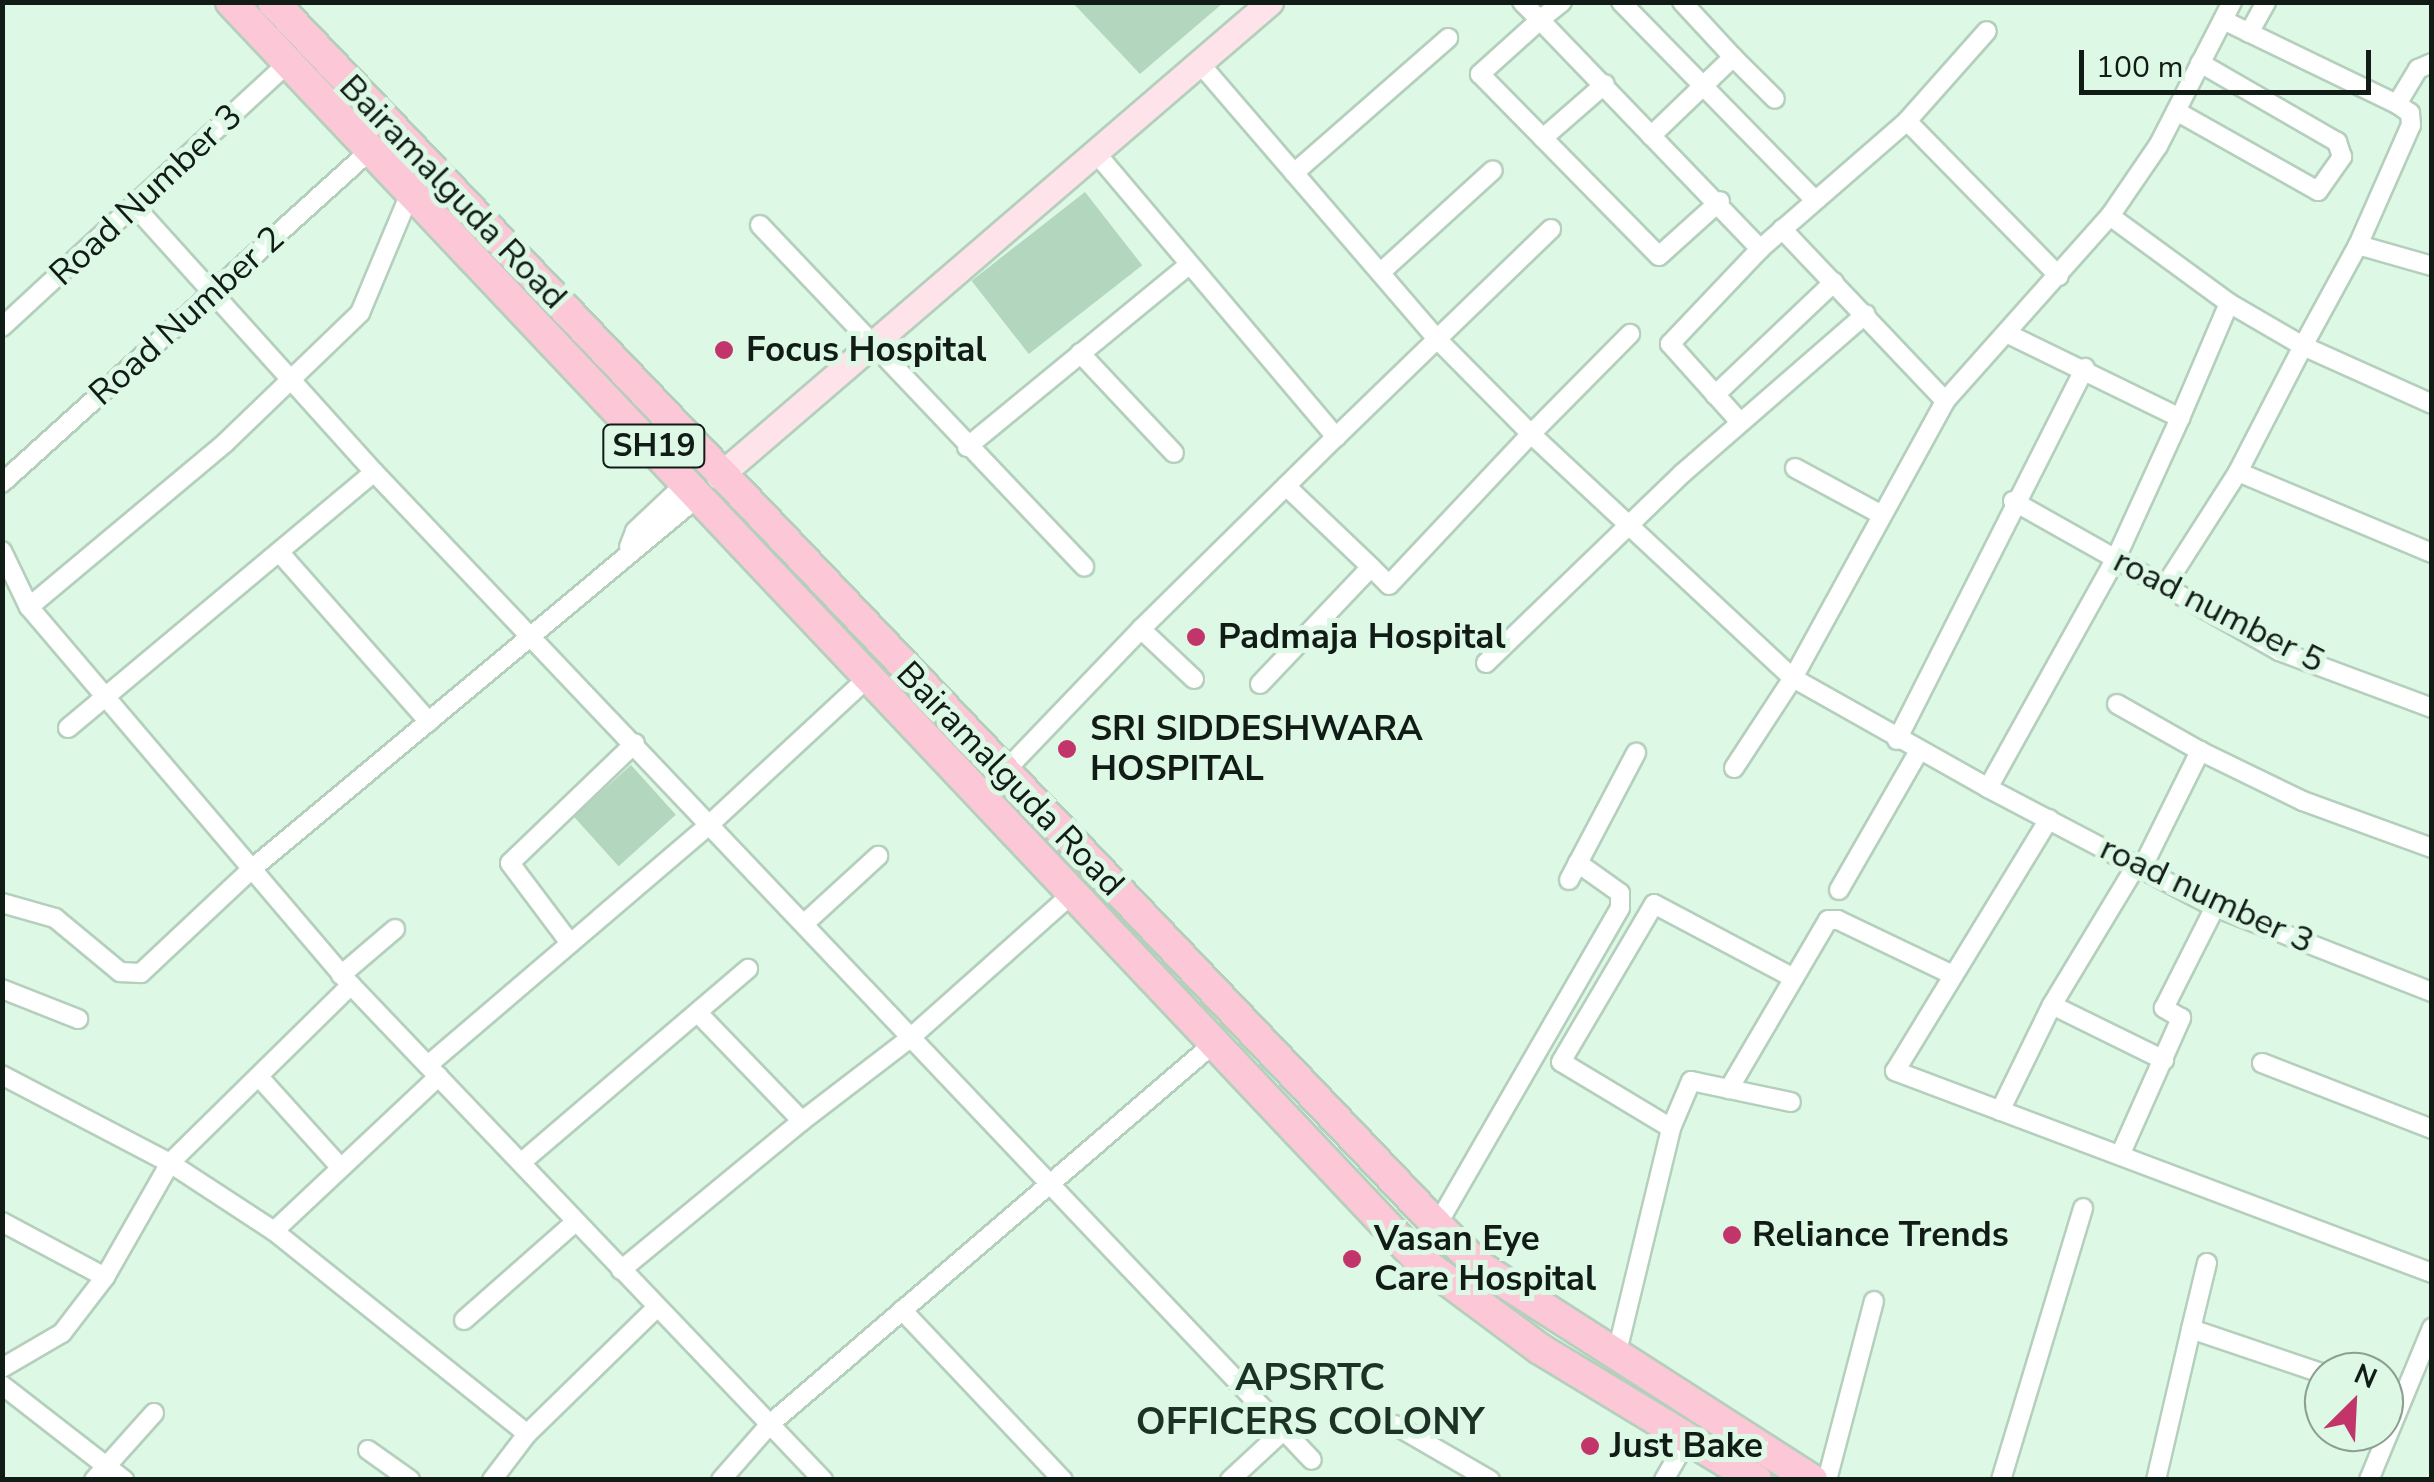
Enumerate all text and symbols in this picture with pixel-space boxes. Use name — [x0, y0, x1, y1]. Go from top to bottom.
scale bar — [2084, 30, 2376, 92]
text: 100 m — [2096, 47, 2183, 88]
street label: Bairamalguda Road — [330, 66, 576, 318]
street label: Road Number 3 — [41, 95, 251, 295]
street label: Road Number 2 — [81, 218, 293, 414]
place label: Focus Hospital — [746, 329, 986, 371]
marker: Focus Hospital — [711, 337, 737, 363]
road number: SH19 — [602, 419, 706, 473]
street label: road number 5 — [2107, 540, 2331, 682]
place label: Padmaja Hospital — [1218, 616, 1506, 658]
marker: Padmaja Hospital — [1183, 624, 1209, 650]
street label: Bairamalguda Road — [887, 653, 1133, 905]
place label: SRI SIDDESHWARA HOSPITAL — [1090, 708, 1423, 790]
marker: SRI SIDDESHWARA HOSPITAL — [1054, 736, 1080, 762]
street label: road number 3 — [2094, 827, 2320, 963]
place label: Reliance Trends — [1752, 1214, 2009, 1256]
place label: Vasan Eye Care Hospital — [1374, 1218, 1596, 1300]
marker: Reliance Trends — [1721, 1224, 1743, 1246]
marker: Vasan Eye Care Hospital — [1339, 1246, 1365, 1272]
north arrow — [2304, 1352, 2404, 1452]
district label: APSRTC OFFICERS COLONY — [1136, 1355, 1484, 1445]
text: N — [2348, 1355, 2383, 1398]
place label: Just Bake — [1610, 1425, 1763, 1467]
marker: Just Bake — [1579, 1435, 1601, 1457]

